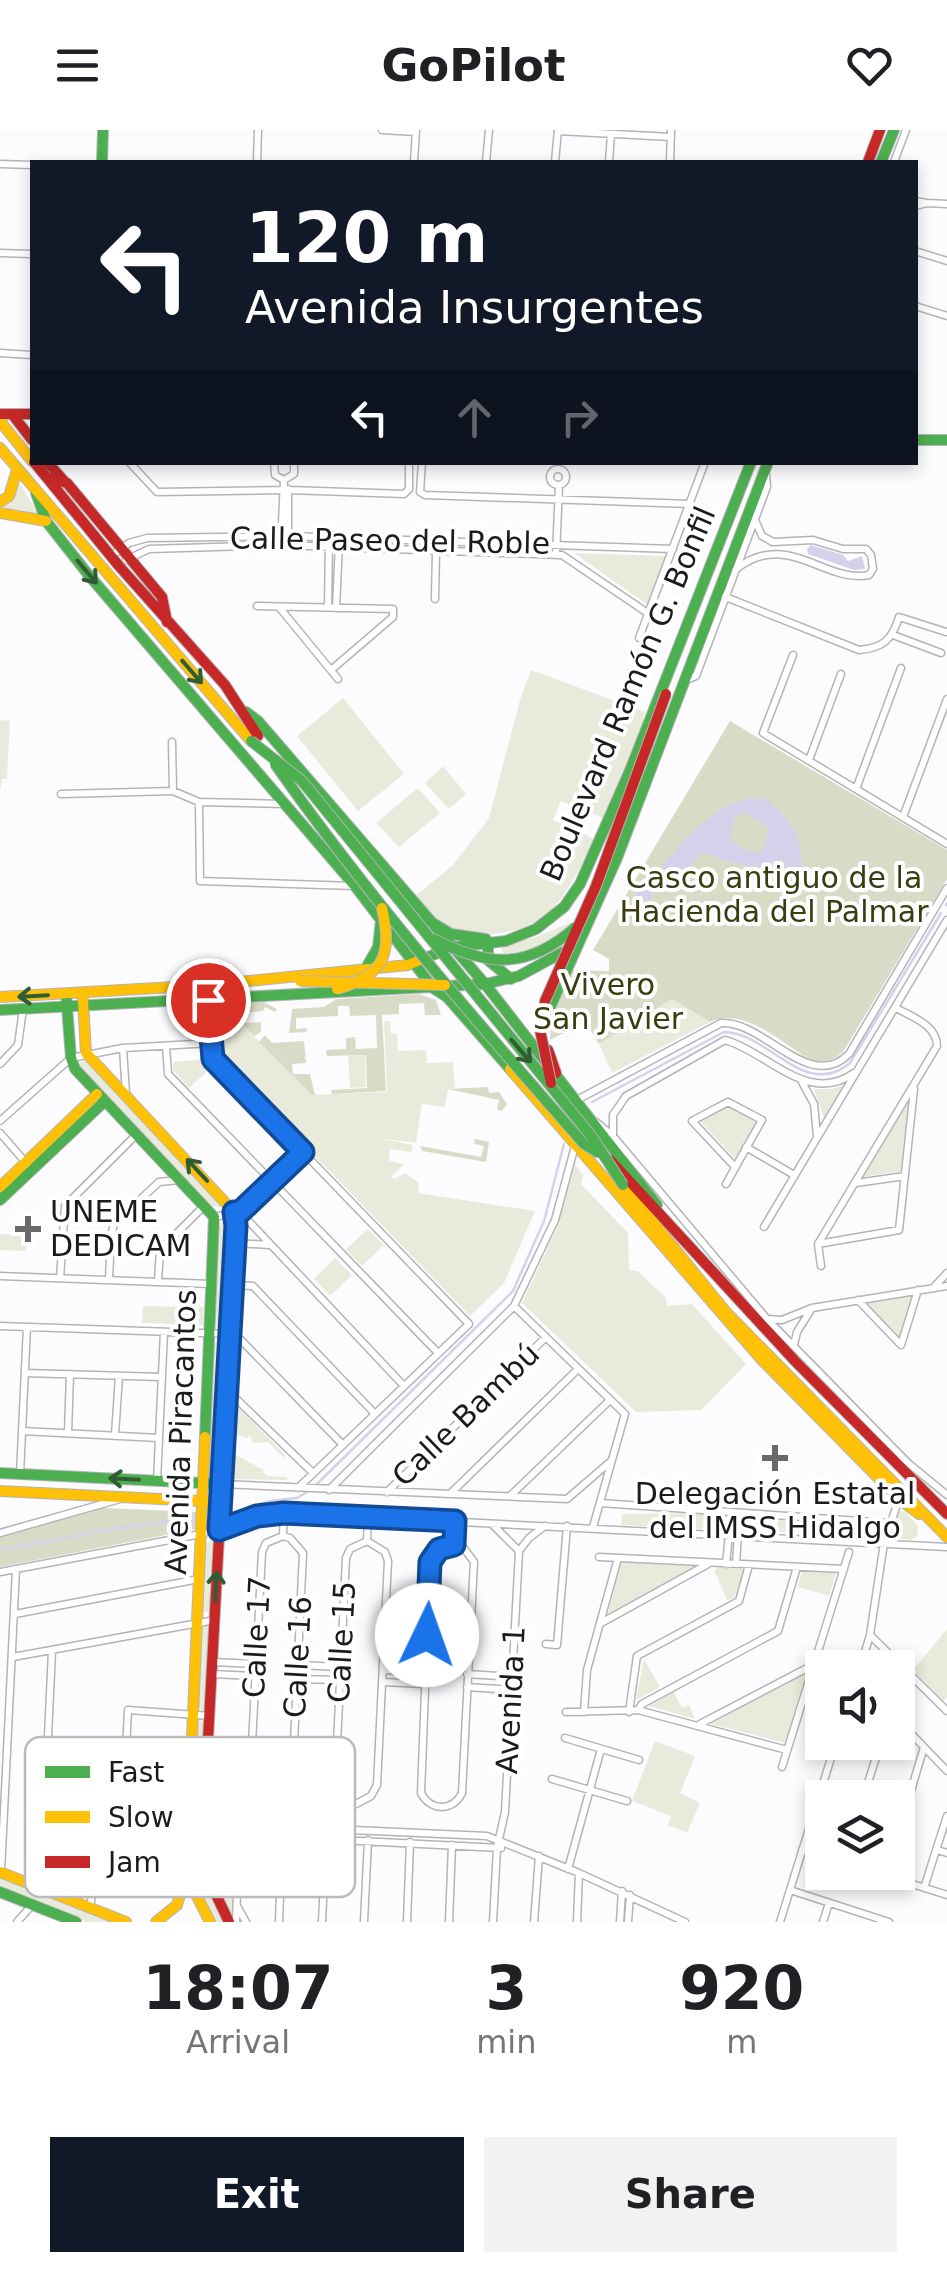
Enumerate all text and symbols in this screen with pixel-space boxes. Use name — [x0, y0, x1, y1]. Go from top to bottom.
icon: menu — [50, 38, 105, 93]
icon: heart — [842, 38, 897, 93]
text: GoPilot — [381, 39, 566, 92]
text: 120 m — [245, 197, 488, 279]
icon: left — [80, 200, 210, 330]
text: Avenida Insurgentes — [245, 281, 704, 334]
icon: left — [342, 390, 397, 445]
icon: ahead — [447, 390, 502, 445]
icon: right — [552, 390, 607, 445]
street label: Boulevard Ramón G. Bonfil — [533, 501, 722, 886]
street label: Calle Paseo del Roble — [230, 520, 550, 561]
one-way arrow — [76, 558, 98, 584]
one-way arrow — [181, 658, 203, 684]
park label: Casco antiguo de la Hacienda del Palmar — [620, 860, 929, 929]
pin — [166, 958, 251, 1043]
park label: Vivero San Javier — [533, 967, 684, 1036]
icon: arrive — [181, 973, 236, 1028]
one-way arrow — [18, 986, 50, 1005]
one-way arrow — [509, 1038, 532, 1063]
one-way arrow — [186, 1158, 209, 1183]
place label: UNEME DEDICAM — [50, 1194, 191, 1263]
marker: UNEME DEDICAM — [15, 1216, 41, 1242]
street label: Avenida Piracantos — [158, 1289, 203, 1575]
street label: Calle Bambú — [385, 1336, 546, 1493]
marker: Delegación Estatal del IMSS Hidalgo — [762, 1445, 788, 1471]
one-way arrow — [108, 1469, 140, 1488]
place label: Delegación Estatal del IMSS Hidalgo — [635, 1476, 915, 1545]
one-way arrow — [207, 1570, 226, 1602]
street label: Calle 17 — [236, 1575, 277, 1699]
street label: Calle 15 — [321, 1580, 362, 1704]
position arrow — [375, 1583, 479, 1687]
street label: Calle 16 — [277, 1595, 318, 1719]
street label: Avenida 1 — [489, 1625, 532, 1775]
map controls — [805, 1650, 915, 1890]
button: sound — [805, 1650, 915, 1760]
legend — [25, 1737, 355, 1897]
text: Fast — [108, 1756, 164, 1789]
button: layers — [805, 1780, 915, 1890]
text: Slow — [108, 1801, 174, 1834]
text: Jam — [106, 1846, 161, 1879]
text: 18:07 — [143, 1953, 334, 2023]
text: 3 — [485, 1953, 527, 2023]
text: 920 — [679, 1953, 804, 2023]
text: Arrival — [186, 2023, 290, 2061]
text: min — [476, 2023, 537, 2061]
text: m — [726, 2023, 757, 2061]
button: Exit — [50, 2137, 464, 2252]
button: Share — [484, 2137, 897, 2252]

